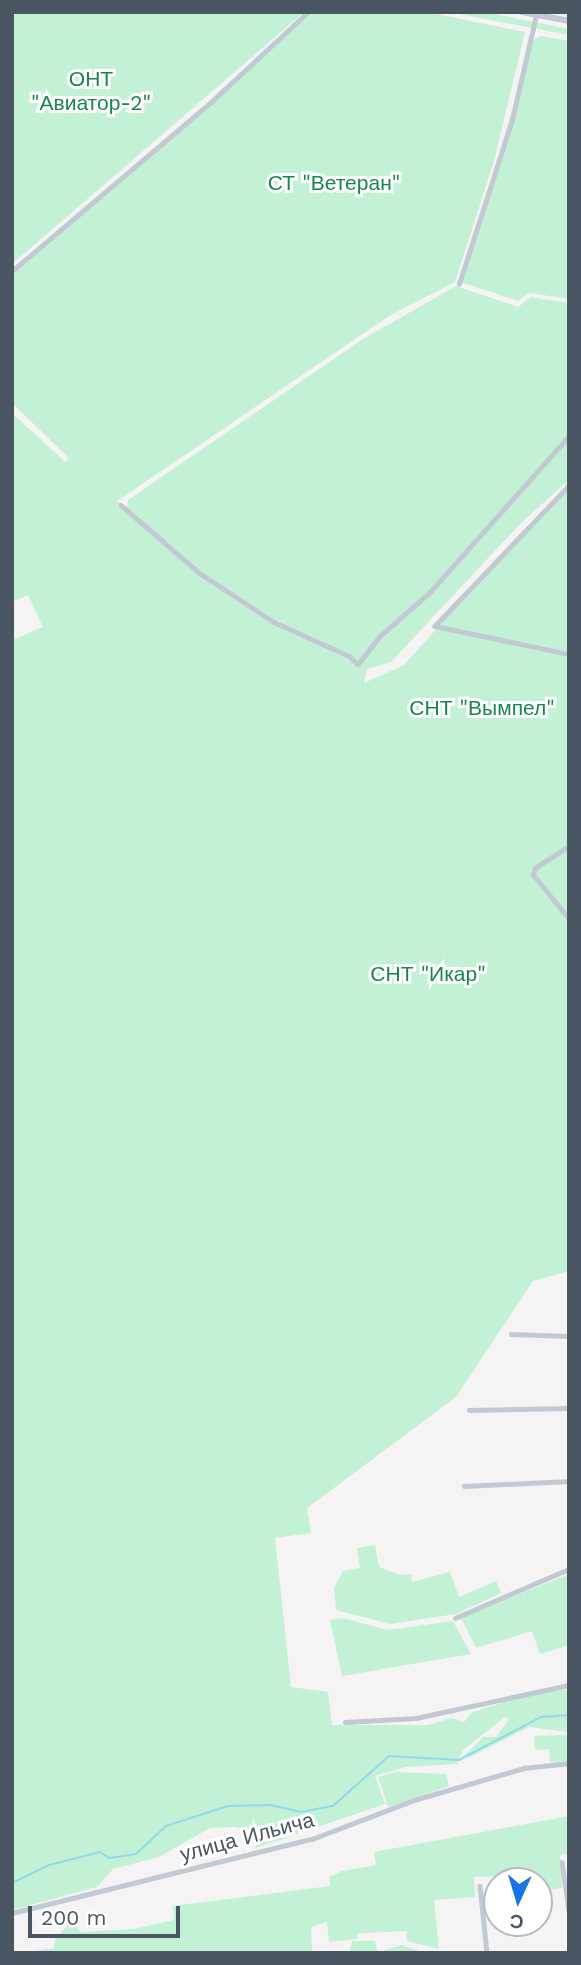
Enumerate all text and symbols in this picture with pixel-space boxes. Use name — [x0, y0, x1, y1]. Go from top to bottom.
park label: ОНТ "Авиатор-2" — [31, 66, 151, 116]
park label: СТ "Ветеран" — [268, 170, 400, 196]
park label: СНТ "Вымпел" — [409, 695, 555, 721]
park label: СНТ "Икар" — [370, 961, 486, 987]
street label: улица Ильича — [177, 1807, 317, 1867]
north arrow — [483, 1867, 553, 1937]
scale bar — [32, 1892, 184, 1936]
text: 200 m — [41, 1905, 107, 1930]
text: С — [509, 1910, 524, 1933]

